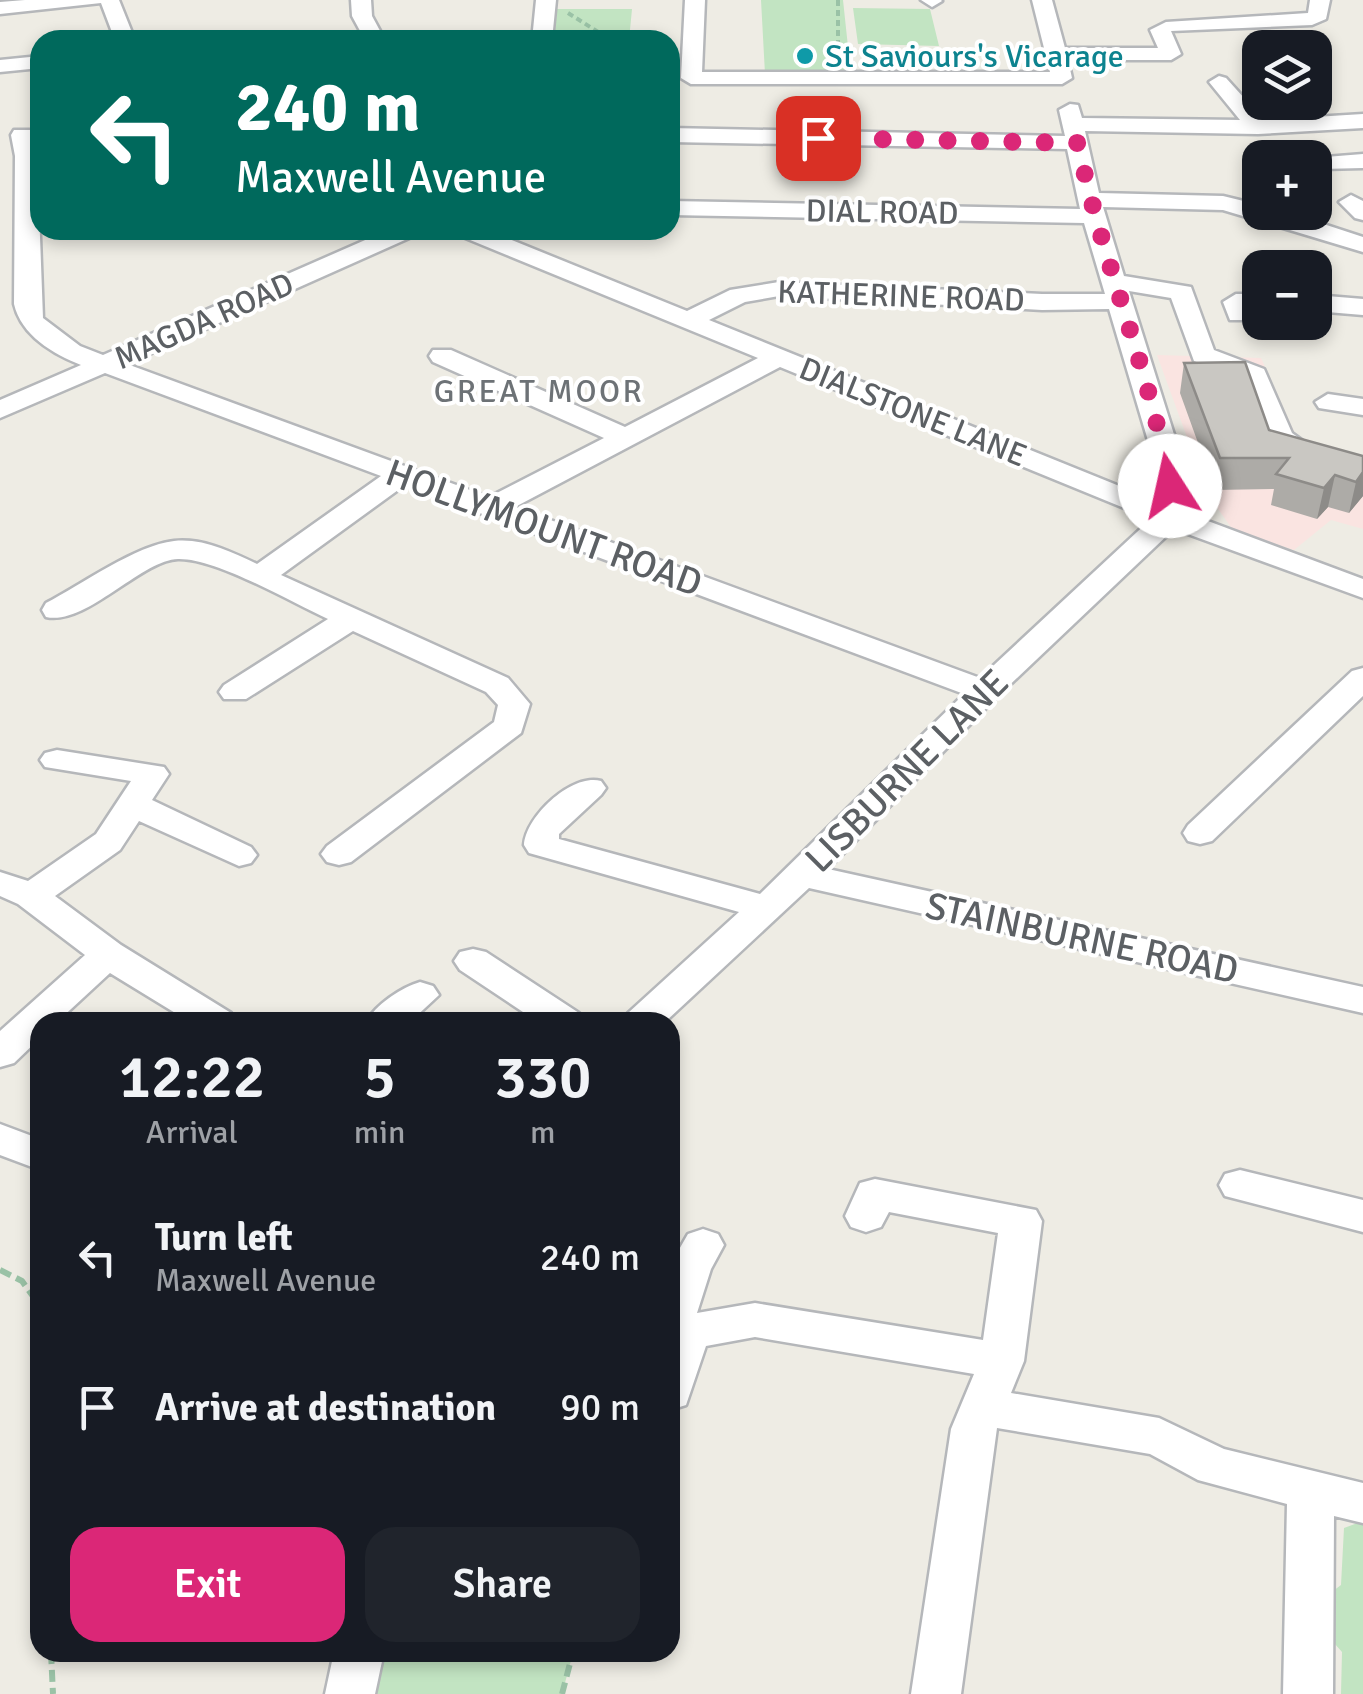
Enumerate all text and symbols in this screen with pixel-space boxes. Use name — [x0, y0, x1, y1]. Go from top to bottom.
map controls — [1242, 30, 1332, 340]
button: layers — [1242, 30, 1332, 120]
place label: St Saviours's Vicarage — [825, 37, 1124, 76]
marker: St Saviours's Vicarage — [794, 45, 816, 67]
text: 240 m — [235, 64, 420, 150]
icon: left — [70, 70, 200, 200]
pin — [776, 96, 861, 181]
icon: arrive — [791, 111, 846, 166]
button: + — [1242, 140, 1332, 230]
text: Maxwell Avenue — [235, 150, 546, 205]
street label: DIAL ROAD — [805, 191, 959, 233]
button: − — [1242, 250, 1332, 340]
street label: MAGDA ROAD — [108, 264, 300, 378]
street label: KATHERINE ROAD — [777, 272, 1025, 320]
street label: DIALSTONE LANE — [794, 349, 1032, 475]
district label: GREAT MOOR — [434, 372, 644, 411]
position arrow — [1118, 434, 1222, 538]
street label: HOLLYMOUNT ROAD — [380, 449, 708, 607]
street label: LISBURNE LANE — [795, 659, 1019, 883]
street label: STAINBURNE ROAD — [921, 882, 1243, 994]
text: 12:22 — [119, 1041, 265, 1115]
text: 5 — [363, 1041, 396, 1115]
text: 330 — [494, 1041, 591, 1115]
text: Arrival — [146, 1113, 238, 1152]
text: min — [354, 1113, 405, 1152]
text: m — [530, 1113, 556, 1152]
text: Turn left — [155, 1214, 293, 1261]
icon: left — [70, 1230, 125, 1285]
text: 240 m — [540, 1234, 640, 1281]
text: Maxwell Avenue — [155, 1261, 376, 1300]
icon: arrive — [70, 1380, 125, 1435]
text: Arrive at destination — [155, 1384, 496, 1431]
text: 90 m — [560, 1384, 640, 1431]
button: Exit — [70, 1527, 345, 1642]
button: Share — [365, 1527, 640, 1642]

